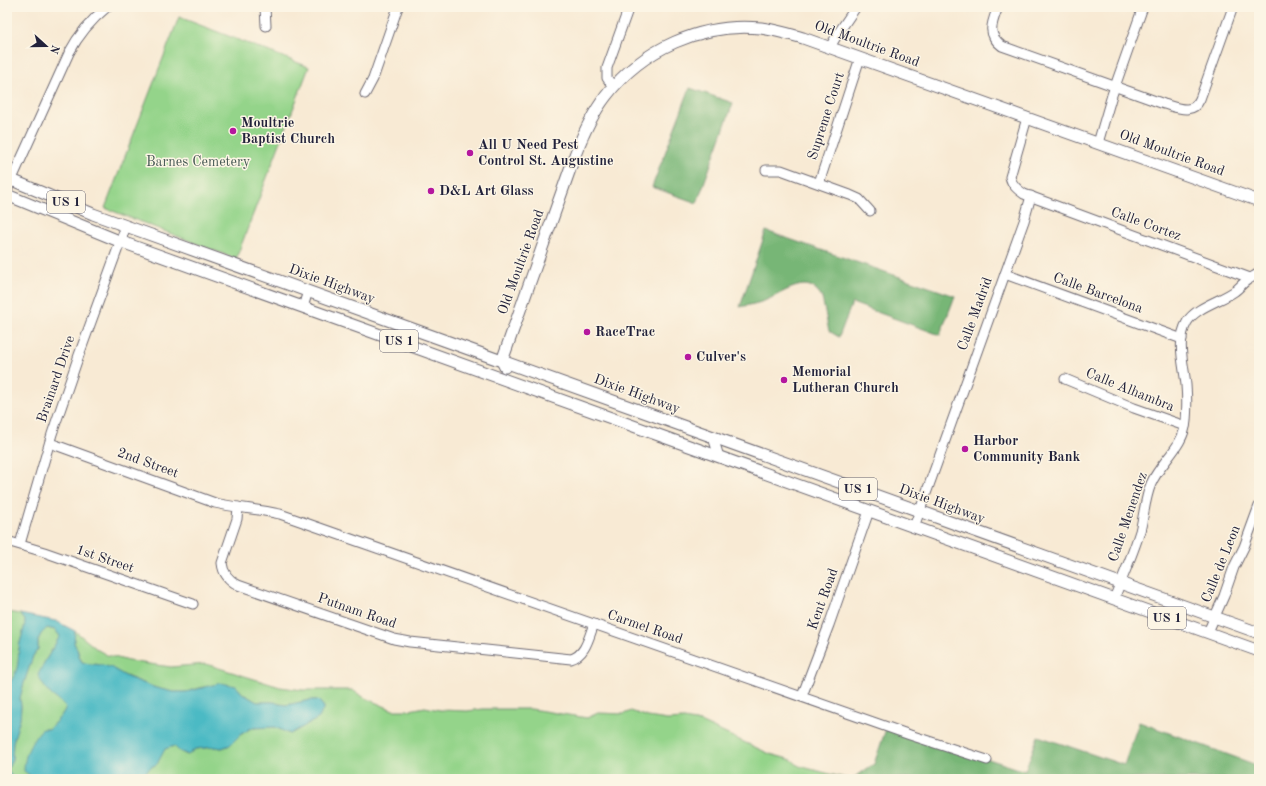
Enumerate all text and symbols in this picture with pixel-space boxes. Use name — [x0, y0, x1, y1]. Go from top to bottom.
street label: Old Moultrie Road — [813, 18, 921, 70]
north arrow — [26, 26, 66, 66]
text: N — [47, 43, 61, 55]
street label: Supreme Court — [805, 70, 847, 162]
place label: Moultrie Baptist Church — [241, 116, 335, 146]
marker: Moultrie Baptist Church — [228, 126, 238, 136]
street label: Old Moultrie Road — [1118, 127, 1226, 179]
place label: All U Need Pest Control St. Augustine — [478, 138, 614, 168]
marker: All U Need Pest Control St. Augustine — [465, 148, 475, 158]
park label: Barnes Cemetery — [146, 155, 251, 169]
place label: D&L Art Glass — [439, 184, 534, 198]
marker: D&L Art Glass — [426, 186, 436, 196]
road number: US 1 — [47, 191, 85, 213]
street label: Calle Cortez — [1109, 205, 1183, 243]
street label: Old Moultrie Road — [495, 208, 547, 316]
street label: Dixie Highway — [287, 262, 378, 306]
street label: Calle Barcelona — [1051, 270, 1145, 316]
street label: Calle Madrid — [955, 275, 995, 353]
place label: RaceTrac — [595, 325, 655, 339]
marker: RaceTrac — [582, 327, 592, 337]
road number: US 1 — [380, 330, 418, 352]
street label: Brainard Drive — [35, 334, 77, 424]
place label: Culver's — [696, 350, 746, 364]
marker: Culver's — [683, 352, 693, 362]
place label: Memorial Lutheran Church — [792, 365, 899, 395]
street label: Calle Alhambra — [1084, 366, 1176, 414]
street label: Dixie Highway — [592, 372, 683, 416]
marker: Memorial Lutheran Church — [779, 375, 789, 385]
place label: Harbor Community Bank — [973, 434, 1081, 464]
marker: Harbor Community Bank — [960, 444, 970, 454]
street label: 2nd Street — [116, 445, 181, 481]
street label: Calle Menendez — [1106, 470, 1150, 564]
road number: US 1 — [839, 478, 877, 500]
street label: Dixie Highway — [897, 482, 988, 526]
street label: Calle de Leon — [1199, 523, 1243, 605]
street label: 1st Street — [74, 543, 136, 575]
street label: Kent Road — [805, 566, 841, 632]
street label: Putnam Road — [316, 591, 398, 631]
road number: US 1 — [1148, 607, 1186, 629]
street label: Carmel Road — [606, 608, 684, 646]

